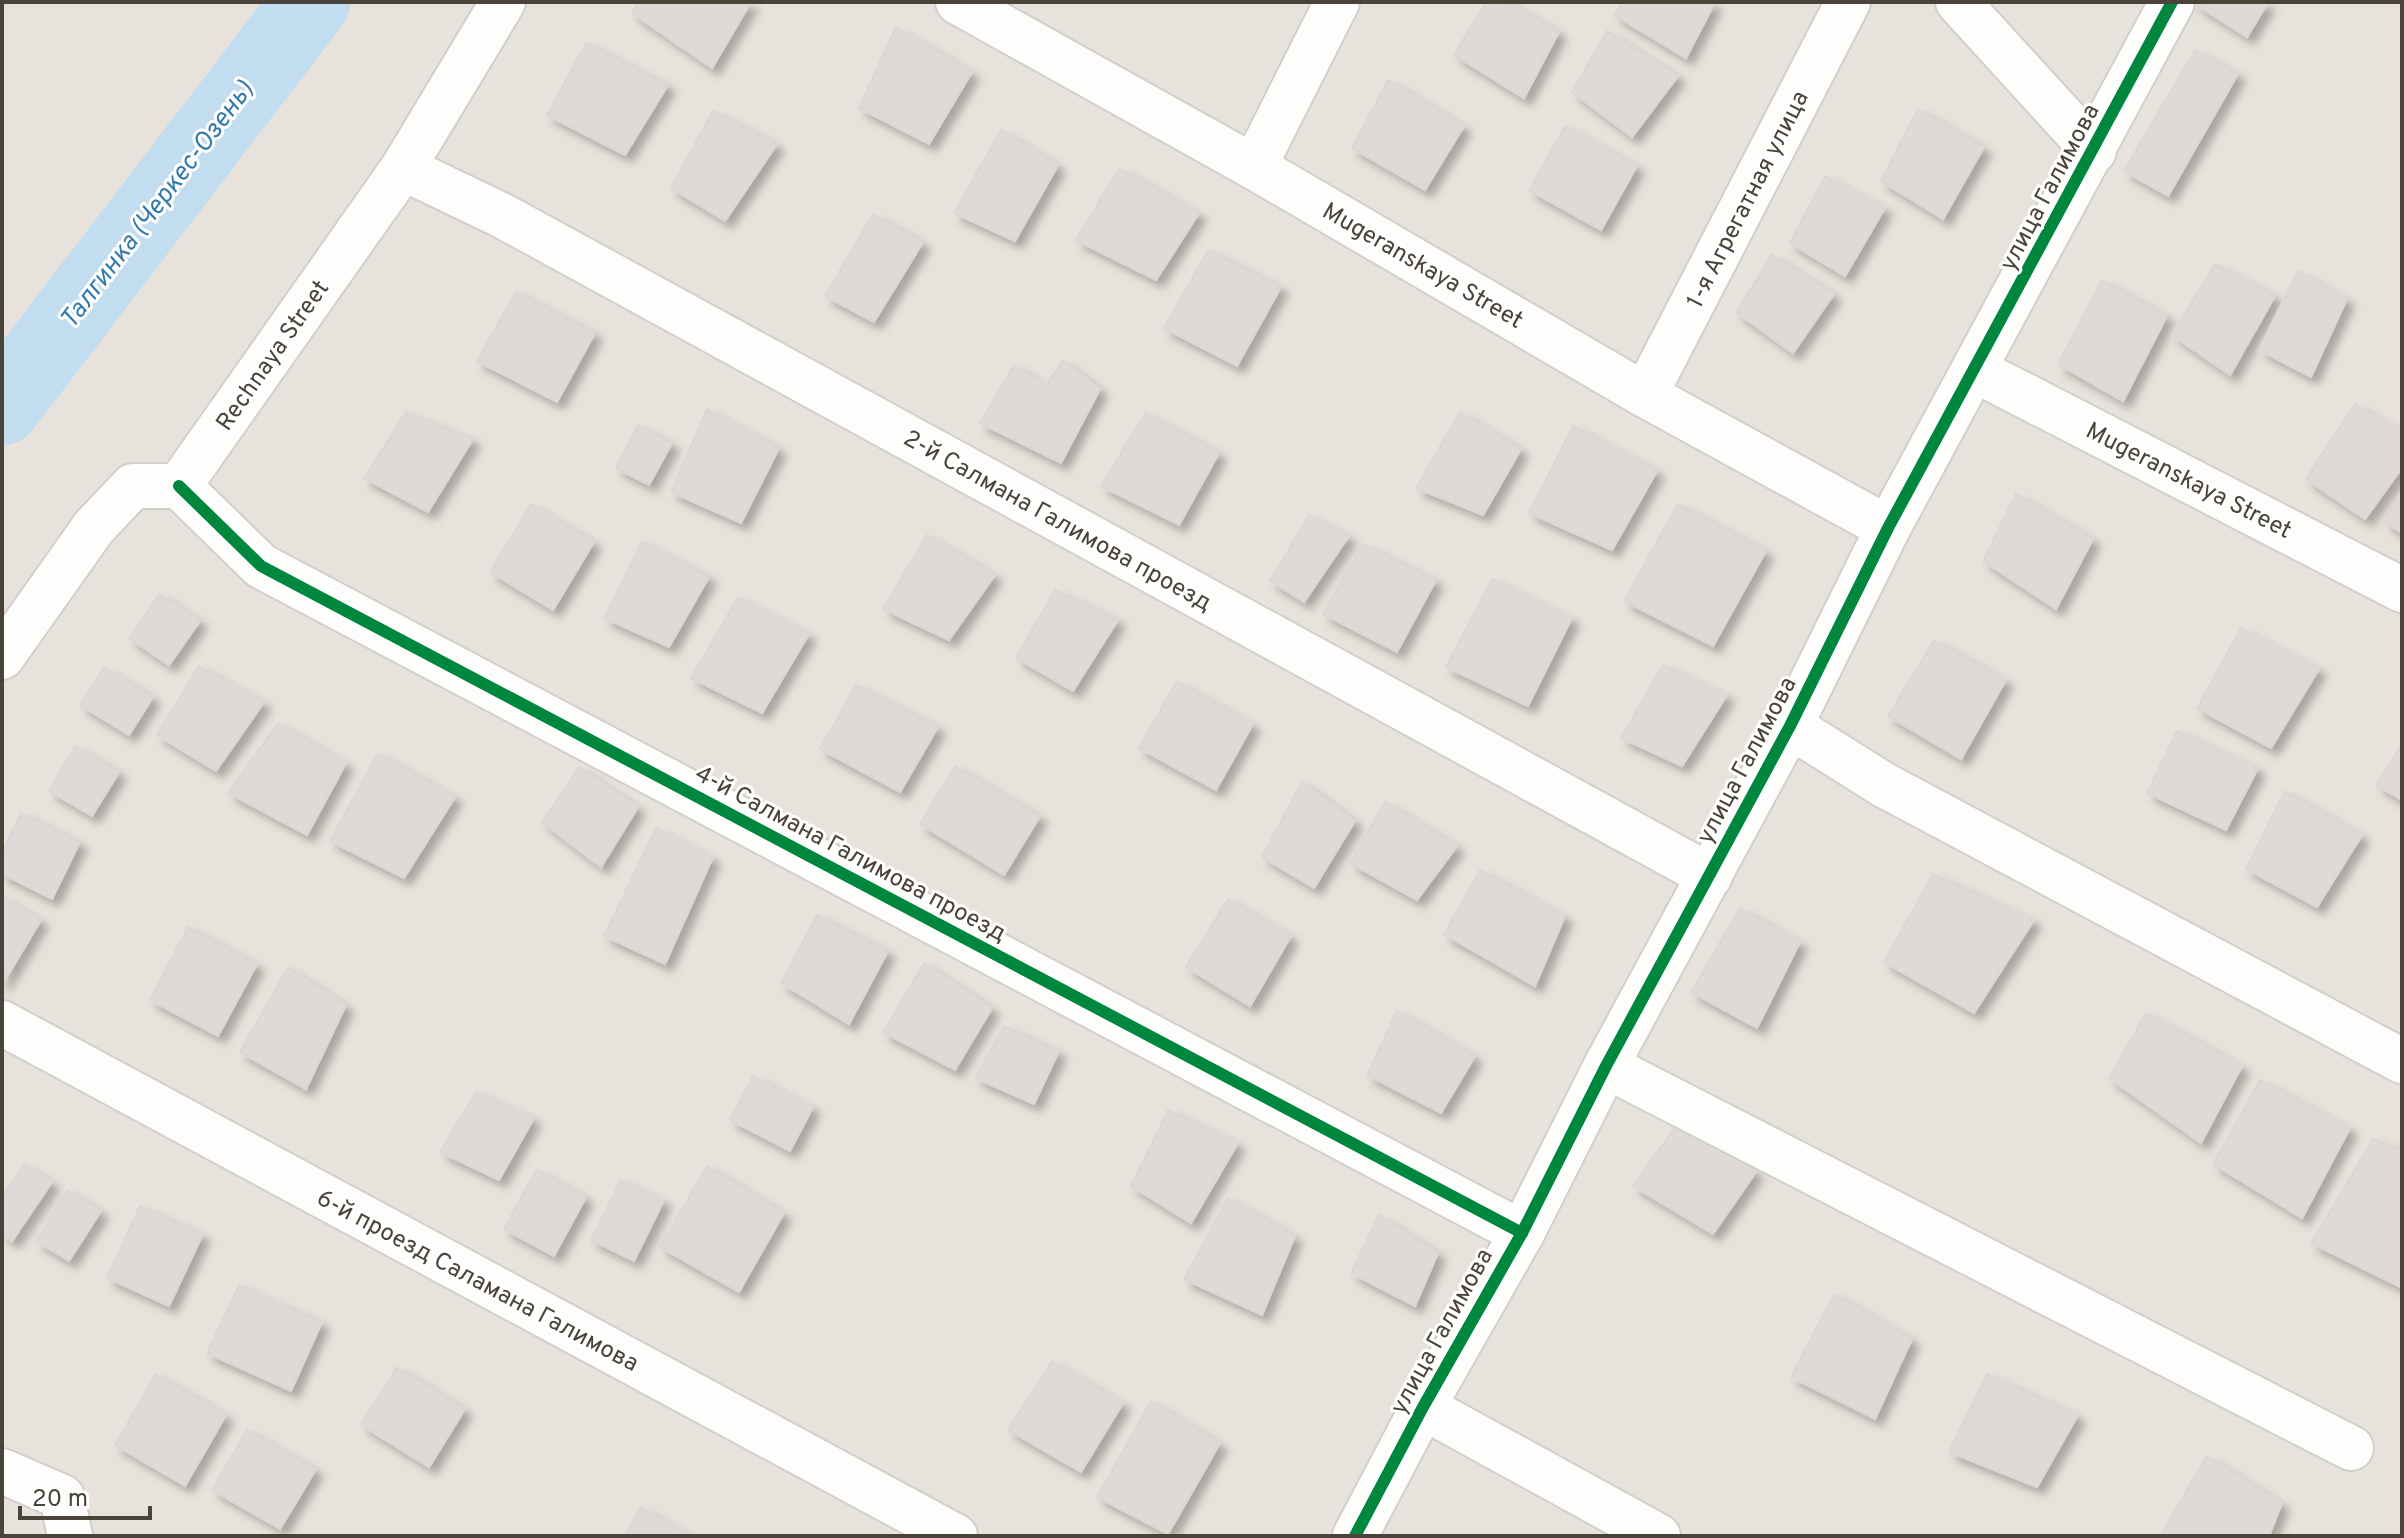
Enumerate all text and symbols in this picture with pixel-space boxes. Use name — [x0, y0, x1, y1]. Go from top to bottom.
water label: Талгинка (Черкес-Озень) — [54, 75, 262, 336]
street label: 1-я Агрегатная улица — [1681, 86, 1817, 314]
street label: улица Галимова — [1994, 99, 2107, 277]
street label: Mugeranskaya Street — [1316, 197, 1528, 336]
street label: Rechnaya Street — [211, 275, 337, 437]
street label: Mugeranskaya Street — [2080, 417, 2296, 547]
street label: 2-й Салмана Галимова проезд — [898, 424, 1216, 619]
street label: улица Галимова — [1691, 672, 1804, 850]
street label: 4-й Салмана Галимова проезд — [689, 760, 1011, 950]
street label: 6-й проезд Саламана Галимова — [311, 1184, 643, 1380]
street label: улица Галимова — [1385, 1244, 1501, 1420]
scale bar — [20, 1470, 150, 1520]
text: 20 m — [32, 1485, 88, 1515]

